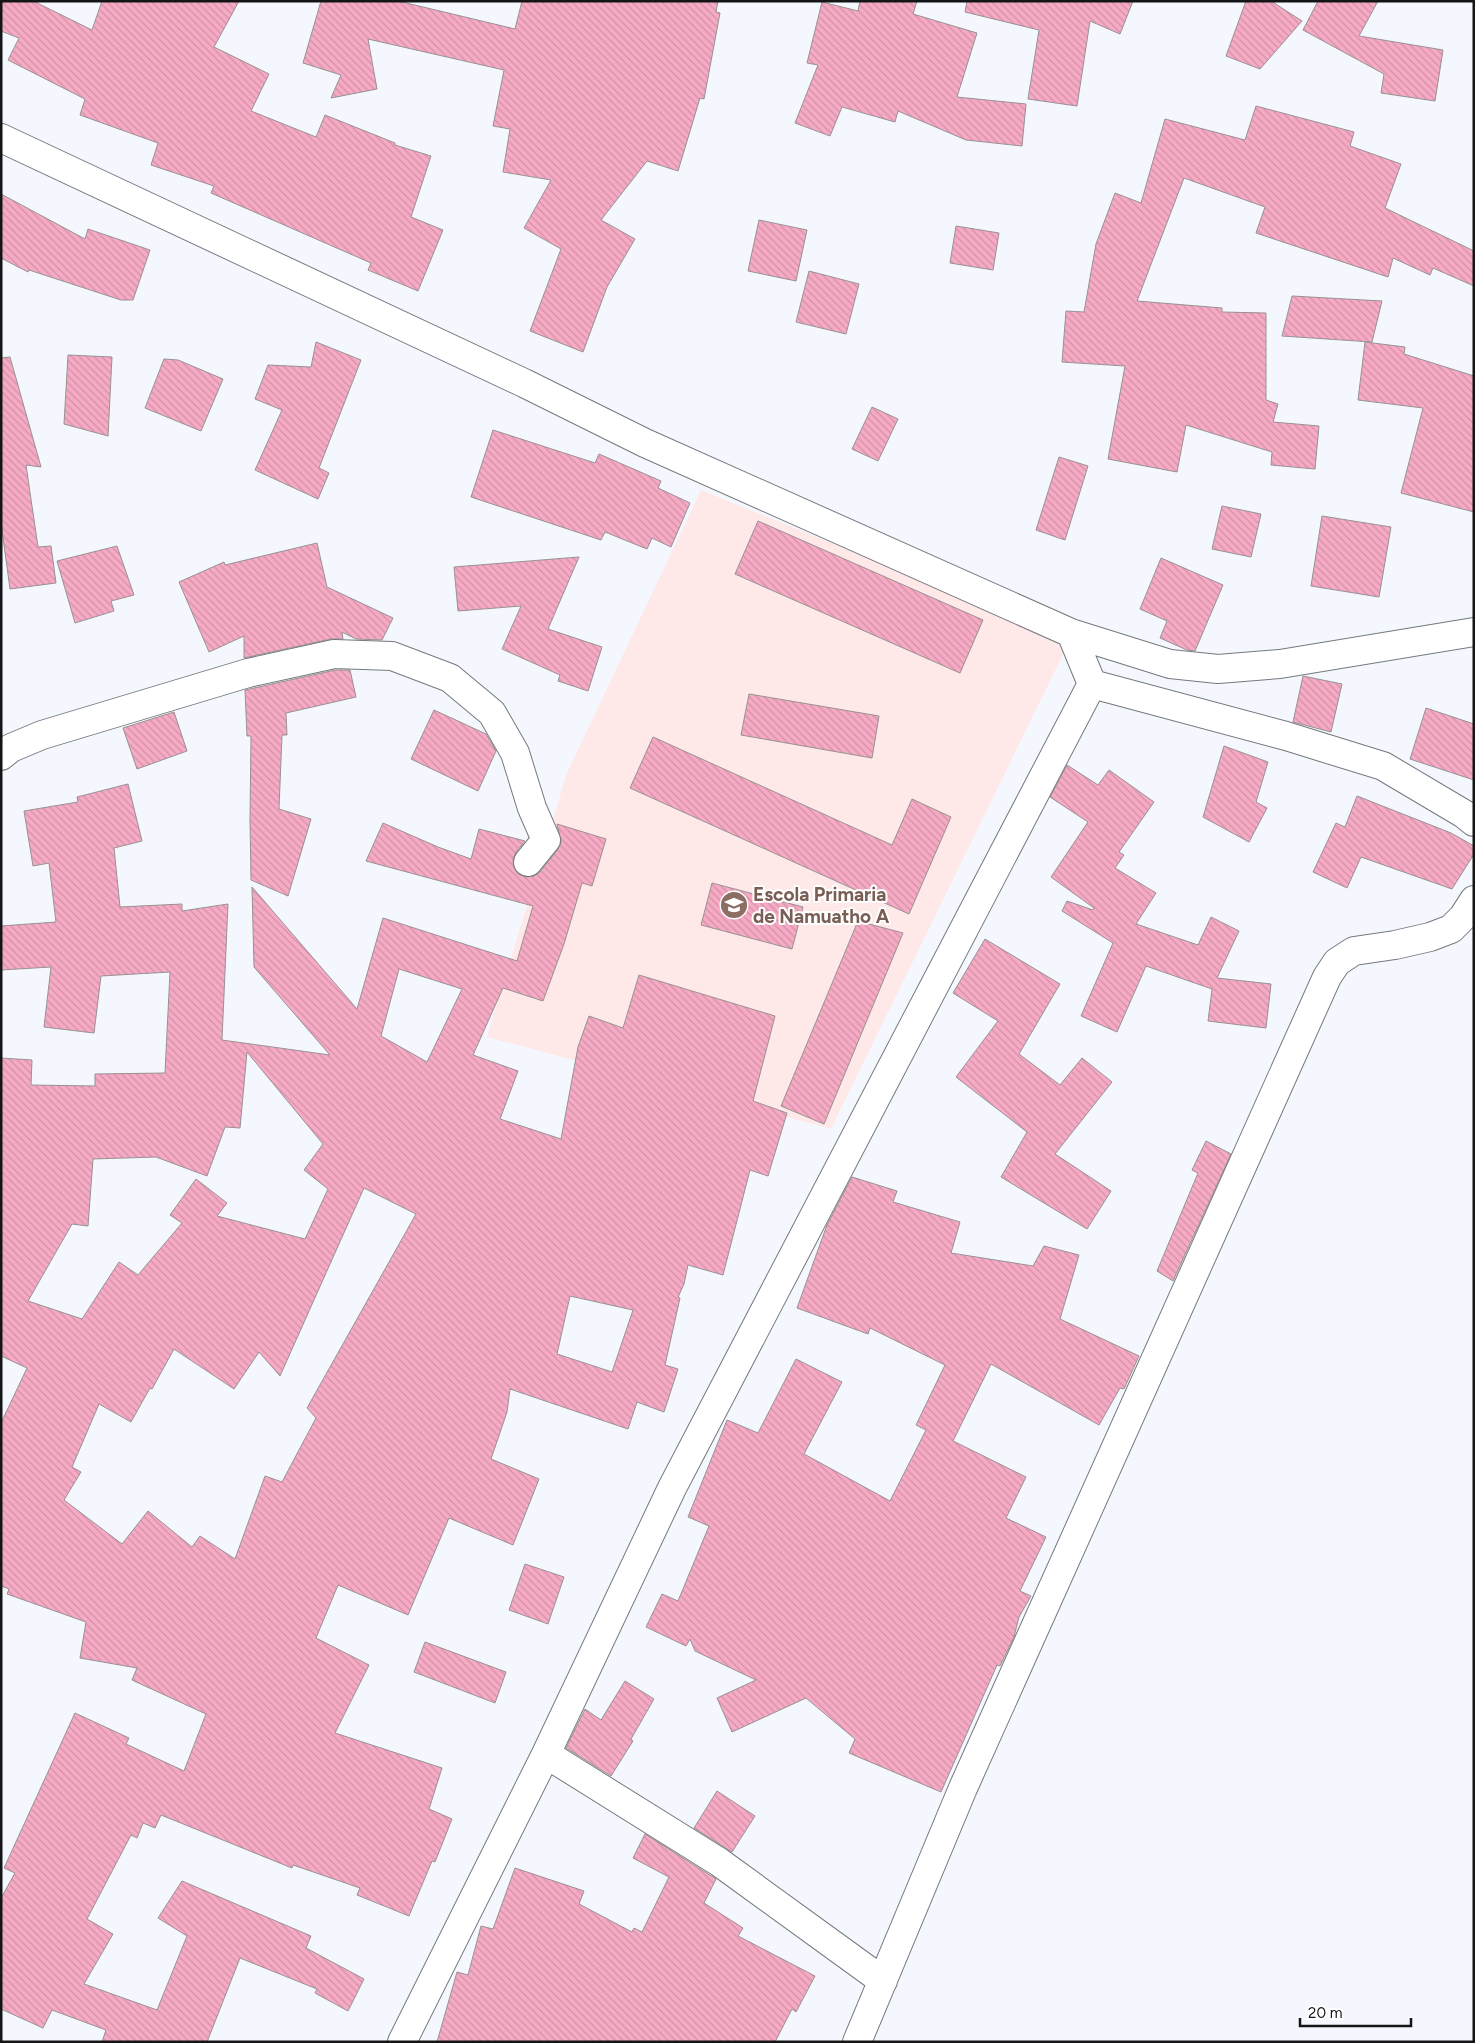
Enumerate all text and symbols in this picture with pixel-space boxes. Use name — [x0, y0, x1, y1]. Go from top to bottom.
place label: Escola Primaria de Namuatho A — [753, 883, 890, 928]
school or university icon: Escola Primaria de Namuatho A — [719, 890, 749, 920]
scale bar — [1300, 1996, 1411, 2028]
text: 20 m — [1308, 2004, 1342, 2022]

